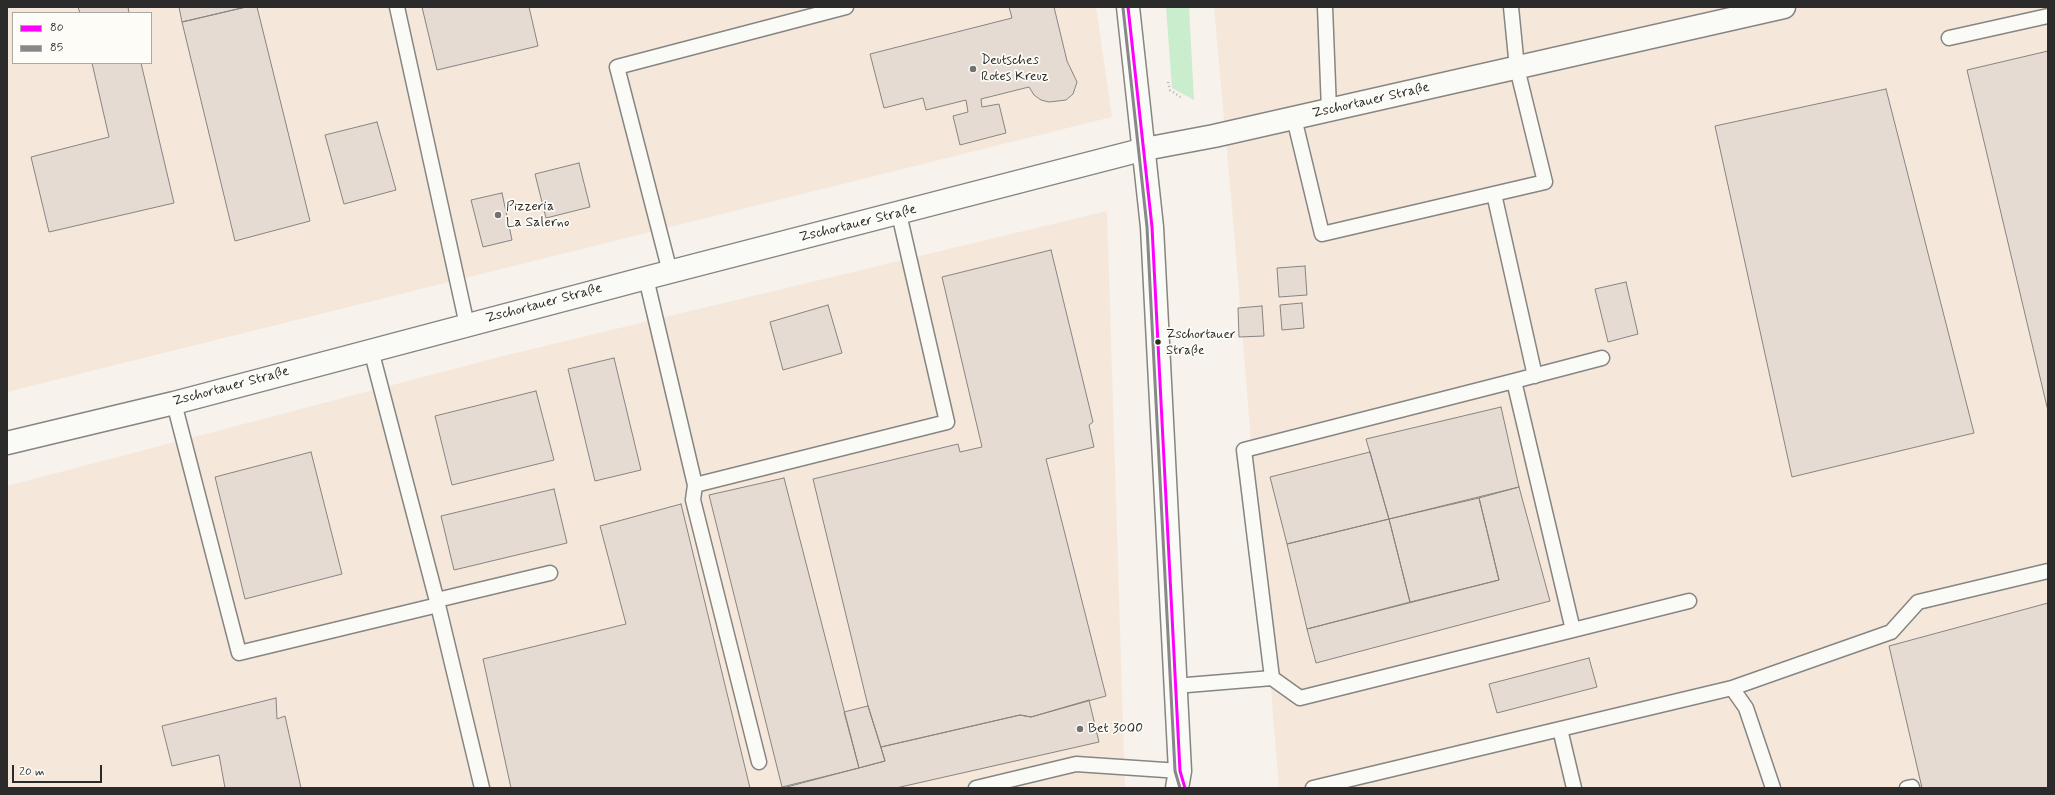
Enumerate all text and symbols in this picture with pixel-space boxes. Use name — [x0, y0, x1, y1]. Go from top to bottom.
legend — [12, 12, 152, 64]
text: 80 — [50, 20, 64, 36]
text: 85 — [50, 40, 63, 56]
place label: Deutsches Rotes Kreuz — [981, 53, 1049, 86]
marker: Deutsches Rotes Kreuz — [968, 64, 978, 74]
street label: Zschortauer Straße — [1311, 79, 1431, 123]
place label: Pizzeria La Salerno — [506, 199, 569, 232]
street label: Zschortauer Straße — [798, 201, 918, 247]
marker: Pizzeria La Salerno — [493, 210, 503, 220]
street label: Zschortauer Straße — [484, 280, 604, 328]
place label: Zschortauer Straße — [1166, 327, 1235, 358]
marker: Zschortauer Straße — [1153, 337, 1163, 347]
street label: Zschortauer Straße — [171, 363, 291, 411]
place label: Bet 3000 — [1088, 721, 1143, 737]
marker: Bet 3000 — [1075, 724, 1085, 734]
scale bar — [14, 757, 104, 783]
text: 20 m — [19, 764, 45, 780]

